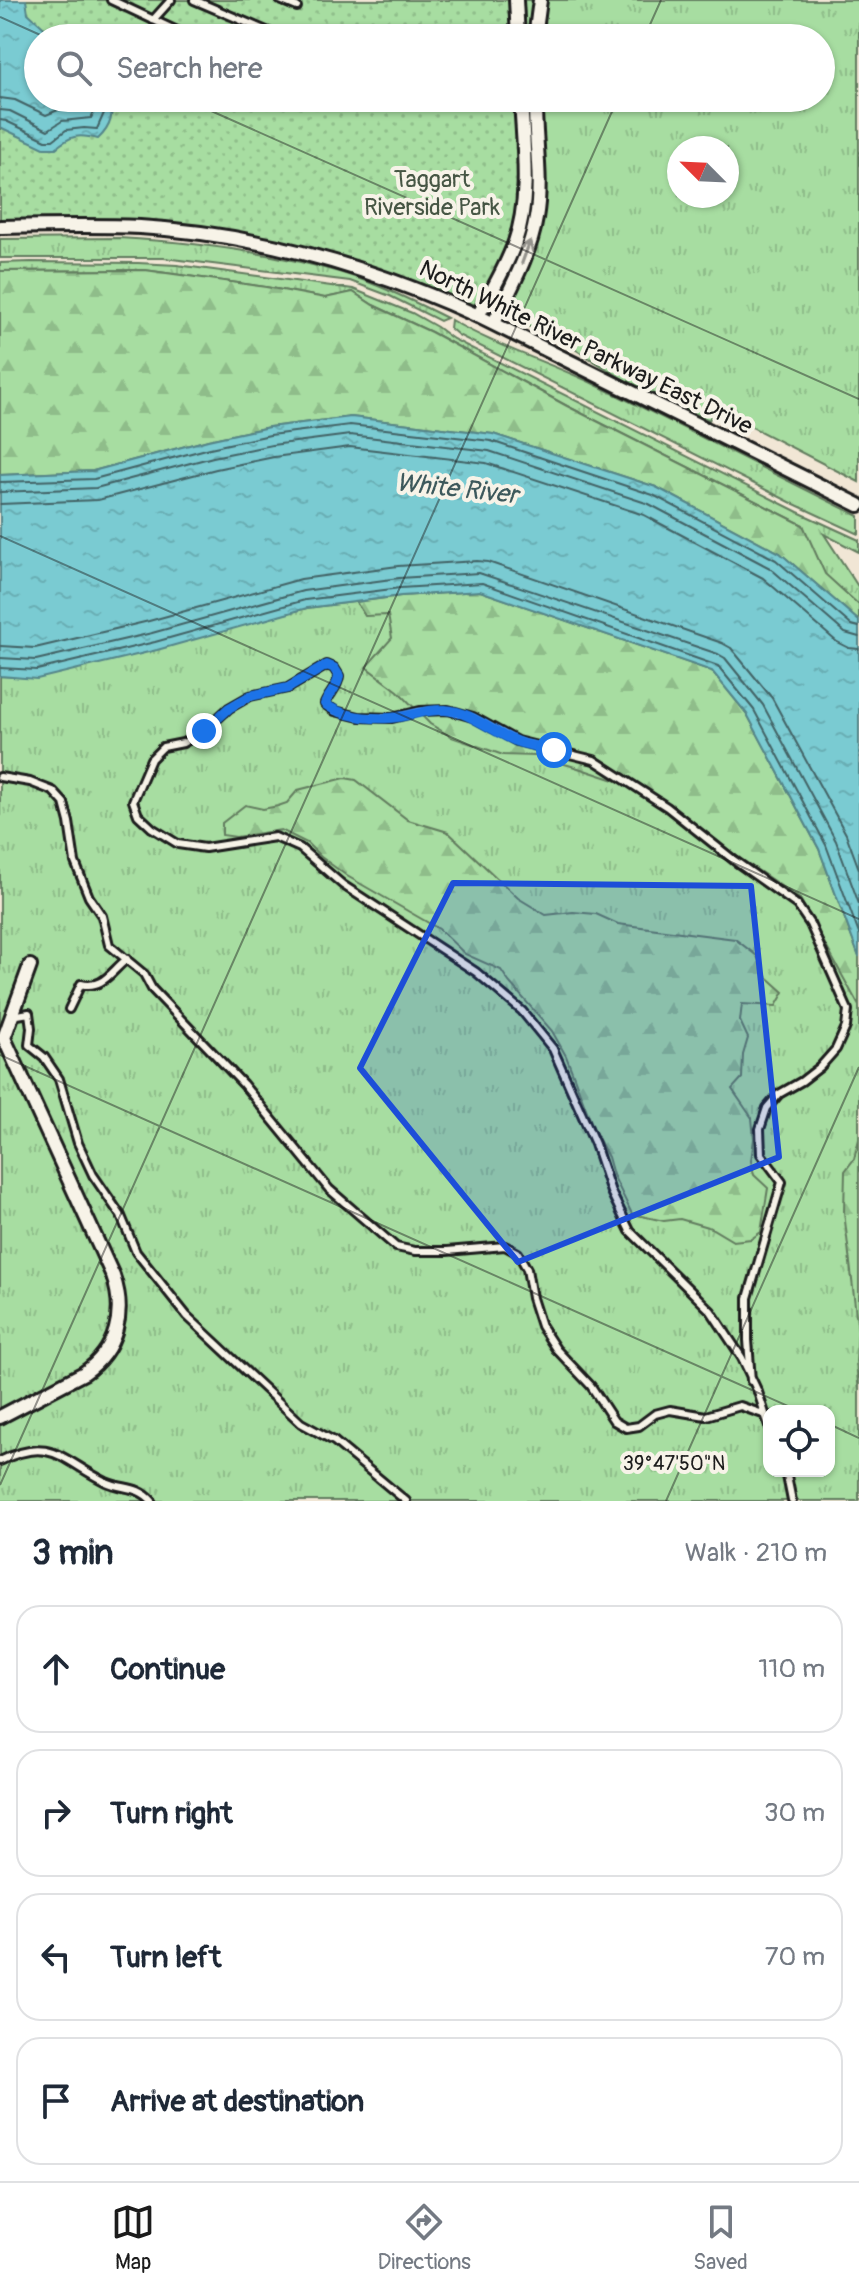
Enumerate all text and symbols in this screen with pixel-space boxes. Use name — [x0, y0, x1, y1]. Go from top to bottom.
search box — [24, 24, 835, 112]
icon: search — [52, 46, 96, 90]
text: Search here — [116, 50, 263, 87]
north arrow — [667, 136, 739, 208]
park label: Taggart Riverside Park — [364, 165, 500, 222]
one-way arrow — [520, 240, 534, 265]
street label: North White River Parkway East Drive — [414, 254, 757, 441]
water label: White River — [394, 467, 523, 512]
route end — [186, 713, 222, 749]
route start — [536, 732, 572, 768]
map controls — [763, 1405, 835, 1477]
button: locate — [763, 1405, 835, 1477]
text: 39°47'50"N — [623, 1451, 725, 1476]
text: 3 min — [32, 1532, 114, 1575]
text: Walk · 210 m — [685, 1537, 827, 1569]
icon: ahead — [34, 1647, 78, 1691]
text: Continue — [110, 1651, 225, 1688]
text: 110 m — [758, 1653, 825, 1685]
icon: right — [34, 1791, 78, 1835]
text: Turn right — [110, 1795, 233, 1832]
text: 30 m — [764, 1797, 825, 1829]
icon: left — [34, 1935, 78, 1979]
text: Turn left — [110, 1939, 221, 1976]
text: 70 m — [765, 1941, 825, 1973]
icon: arrive — [34, 2079, 78, 2123]
text: Arrive at destination — [110, 2083, 364, 2120]
tab: Map — [111, 2200, 155, 2276]
tab: Directions — [378, 2200, 471, 2276]
tab: Saved — [693, 2200, 748, 2276]

